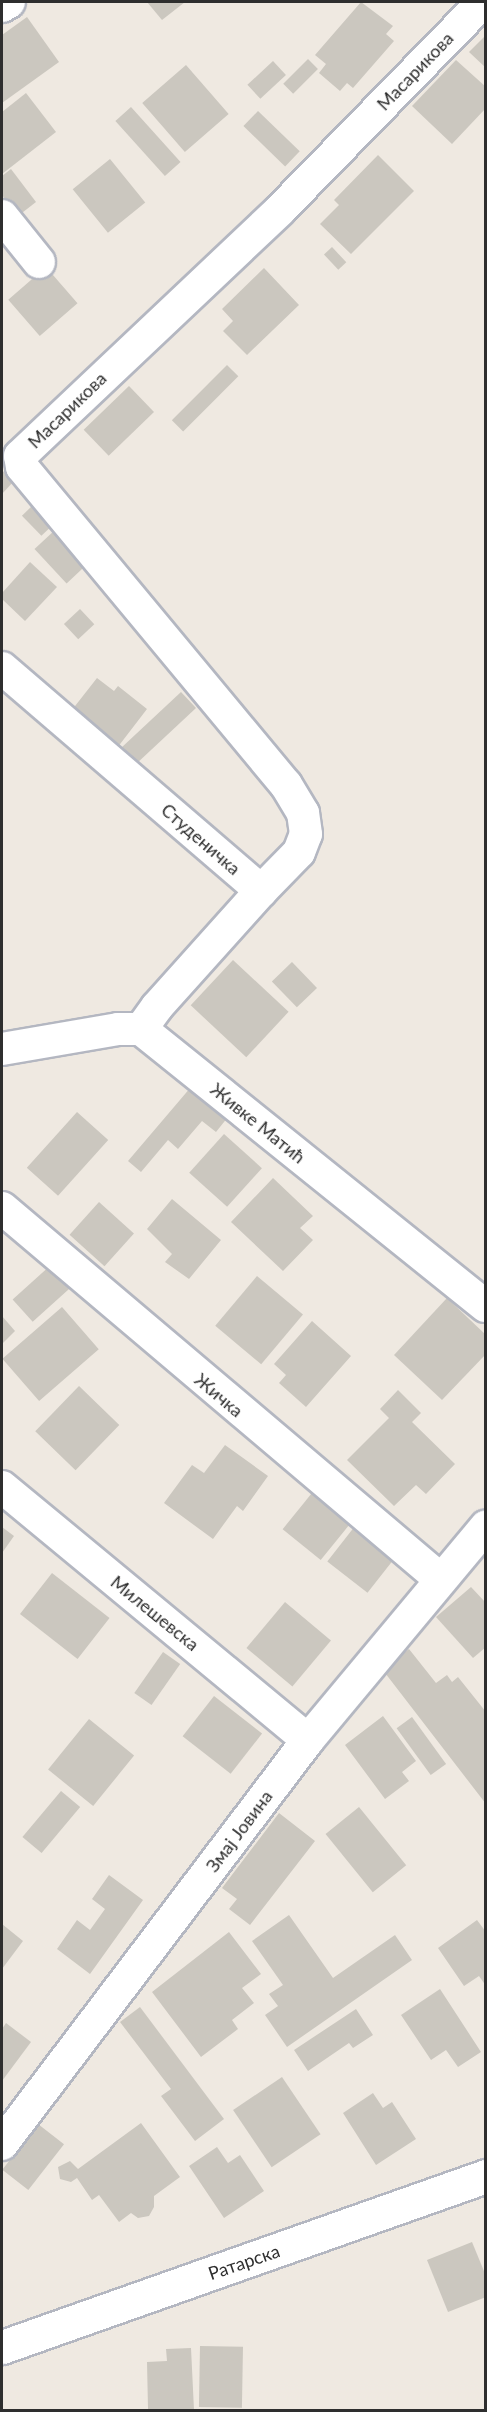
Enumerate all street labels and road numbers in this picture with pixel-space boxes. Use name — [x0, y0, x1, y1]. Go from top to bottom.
street label: Масарикова — [372, 27, 458, 115]
street label: Масарикова — [23, 367, 111, 453]
street label: Студеничка — [157, 799, 245, 879]
street label: Живке Матић — [206, 1078, 310, 1168]
street label: Жичка — [190, 1369, 248, 1421]
street label: Милешевска — [107, 1571, 203, 1655]
street label: Змај Јовина — [201, 1786, 277, 1876]
street label: Ратарска — [205, 2240, 283, 2284]

